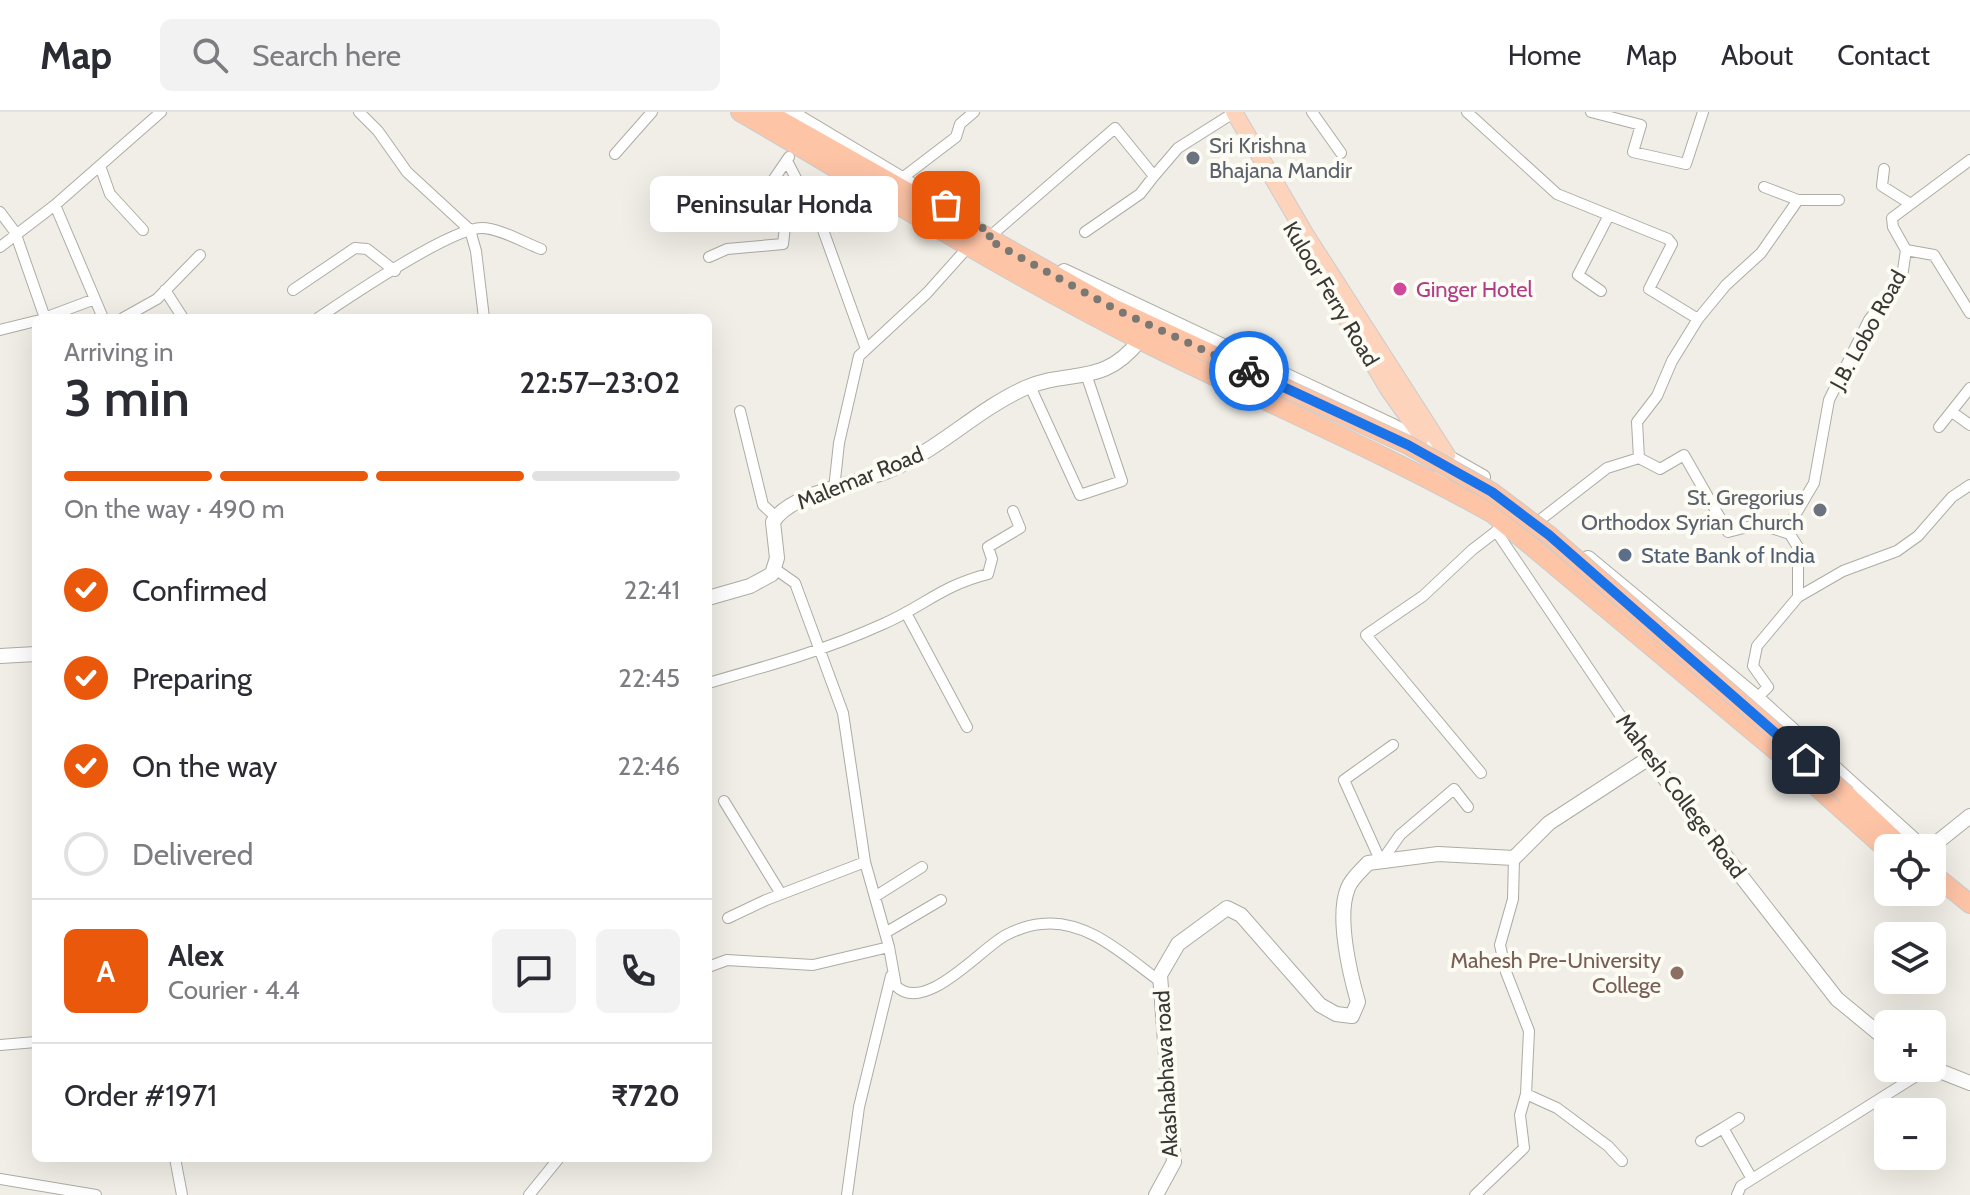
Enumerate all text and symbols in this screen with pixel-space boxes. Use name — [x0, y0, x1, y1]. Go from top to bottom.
search box — [160, 19, 720, 91]
text: Map — [40, 32, 112, 79]
icon: search — [188, 33, 232, 77]
text: Search here — [252, 37, 401, 74]
text: Home — [1508, 38, 1581, 72]
text: Map — [1625, 38, 1677, 72]
text: About — [1721, 38, 1793, 72]
text: Contact — [1837, 38, 1930, 72]
place label: Sri Krishna Bhajana Mandir — [1209, 132, 1352, 184]
marker: Sri Krishna Bhajana Mandir — [1184, 149, 1202, 167]
pin — [912, 171, 980, 239]
callout: Peninsular Honda — [650, 177, 898, 233]
icon: bag — [924, 183, 968, 227]
text: Peninsular Honda — [676, 188, 872, 220]
street label: Kuloor Ferry Road — [1277, 217, 1385, 371]
street label: J.B. Lobo Road — [1824, 265, 1912, 395]
place label: Ginger Hotel — [1416, 276, 1533, 303]
marker: Ginger Hotel — [1391, 280, 1409, 298]
courier — [1209, 331, 1289, 411]
text: Arriving in — [64, 336, 174, 368]
icon: bike — [1227, 349, 1271, 393]
text: 22:57–23:02 — [519, 364, 680, 401]
text: 3 min — [64, 366, 190, 429]
street label: Malemar Road — [793, 440, 927, 516]
place label: St. Gregorius Orthodox Syrian Church — [1581, 484, 1804, 536]
text: On the way · 490 m — [64, 493, 285, 525]
marker: St. Gregorius Orthodox Syrian Church — [1811, 501, 1829, 519]
place label: State Bank of India — [1641, 542, 1815, 569]
marker: State Bank of India — [1616, 546, 1634, 564]
icon: check — [64, 568, 108, 612]
text: Confirmed — [132, 572, 267, 609]
text: 22:41 — [624, 574, 680, 606]
icon: check — [64, 656, 108, 700]
text: Preparing — [132, 660, 252, 697]
text: 22:45 — [618, 662, 680, 694]
street label: Mahesh College Road — [1610, 708, 1752, 884]
pin — [1772, 726, 1840, 794]
icon: home — [1784, 738, 1828, 782]
icon: check — [64, 744, 108, 788]
text: On the way — [132, 748, 277, 785]
text: 22:46 — [618, 750, 680, 782]
map controls — [1874, 834, 1946, 1170]
button: locate — [1874, 834, 1946, 906]
text: Delivered — [132, 836, 253, 873]
button: layers — [1874, 922, 1946, 994]
button: chat — [492, 929, 576, 1013]
button: phone — [596, 929, 680, 1013]
text: Alex — [168, 937, 224, 974]
place label: Mahesh Pre-University College — [1450, 947, 1661, 999]
text: A — [97, 953, 115, 990]
marker: Mahesh Pre-University College — [1668, 964, 1686, 982]
text: Courier · 4.4 — [168, 974, 300, 1006]
street label: Akashabhava road — [1148, 990, 1184, 1158]
button: + — [1874, 1010, 1946, 1082]
text: Order #1971 — [64, 1077, 217, 1114]
text: ₹720 — [611, 1077, 680, 1114]
button: − — [1874, 1098, 1946, 1170]

